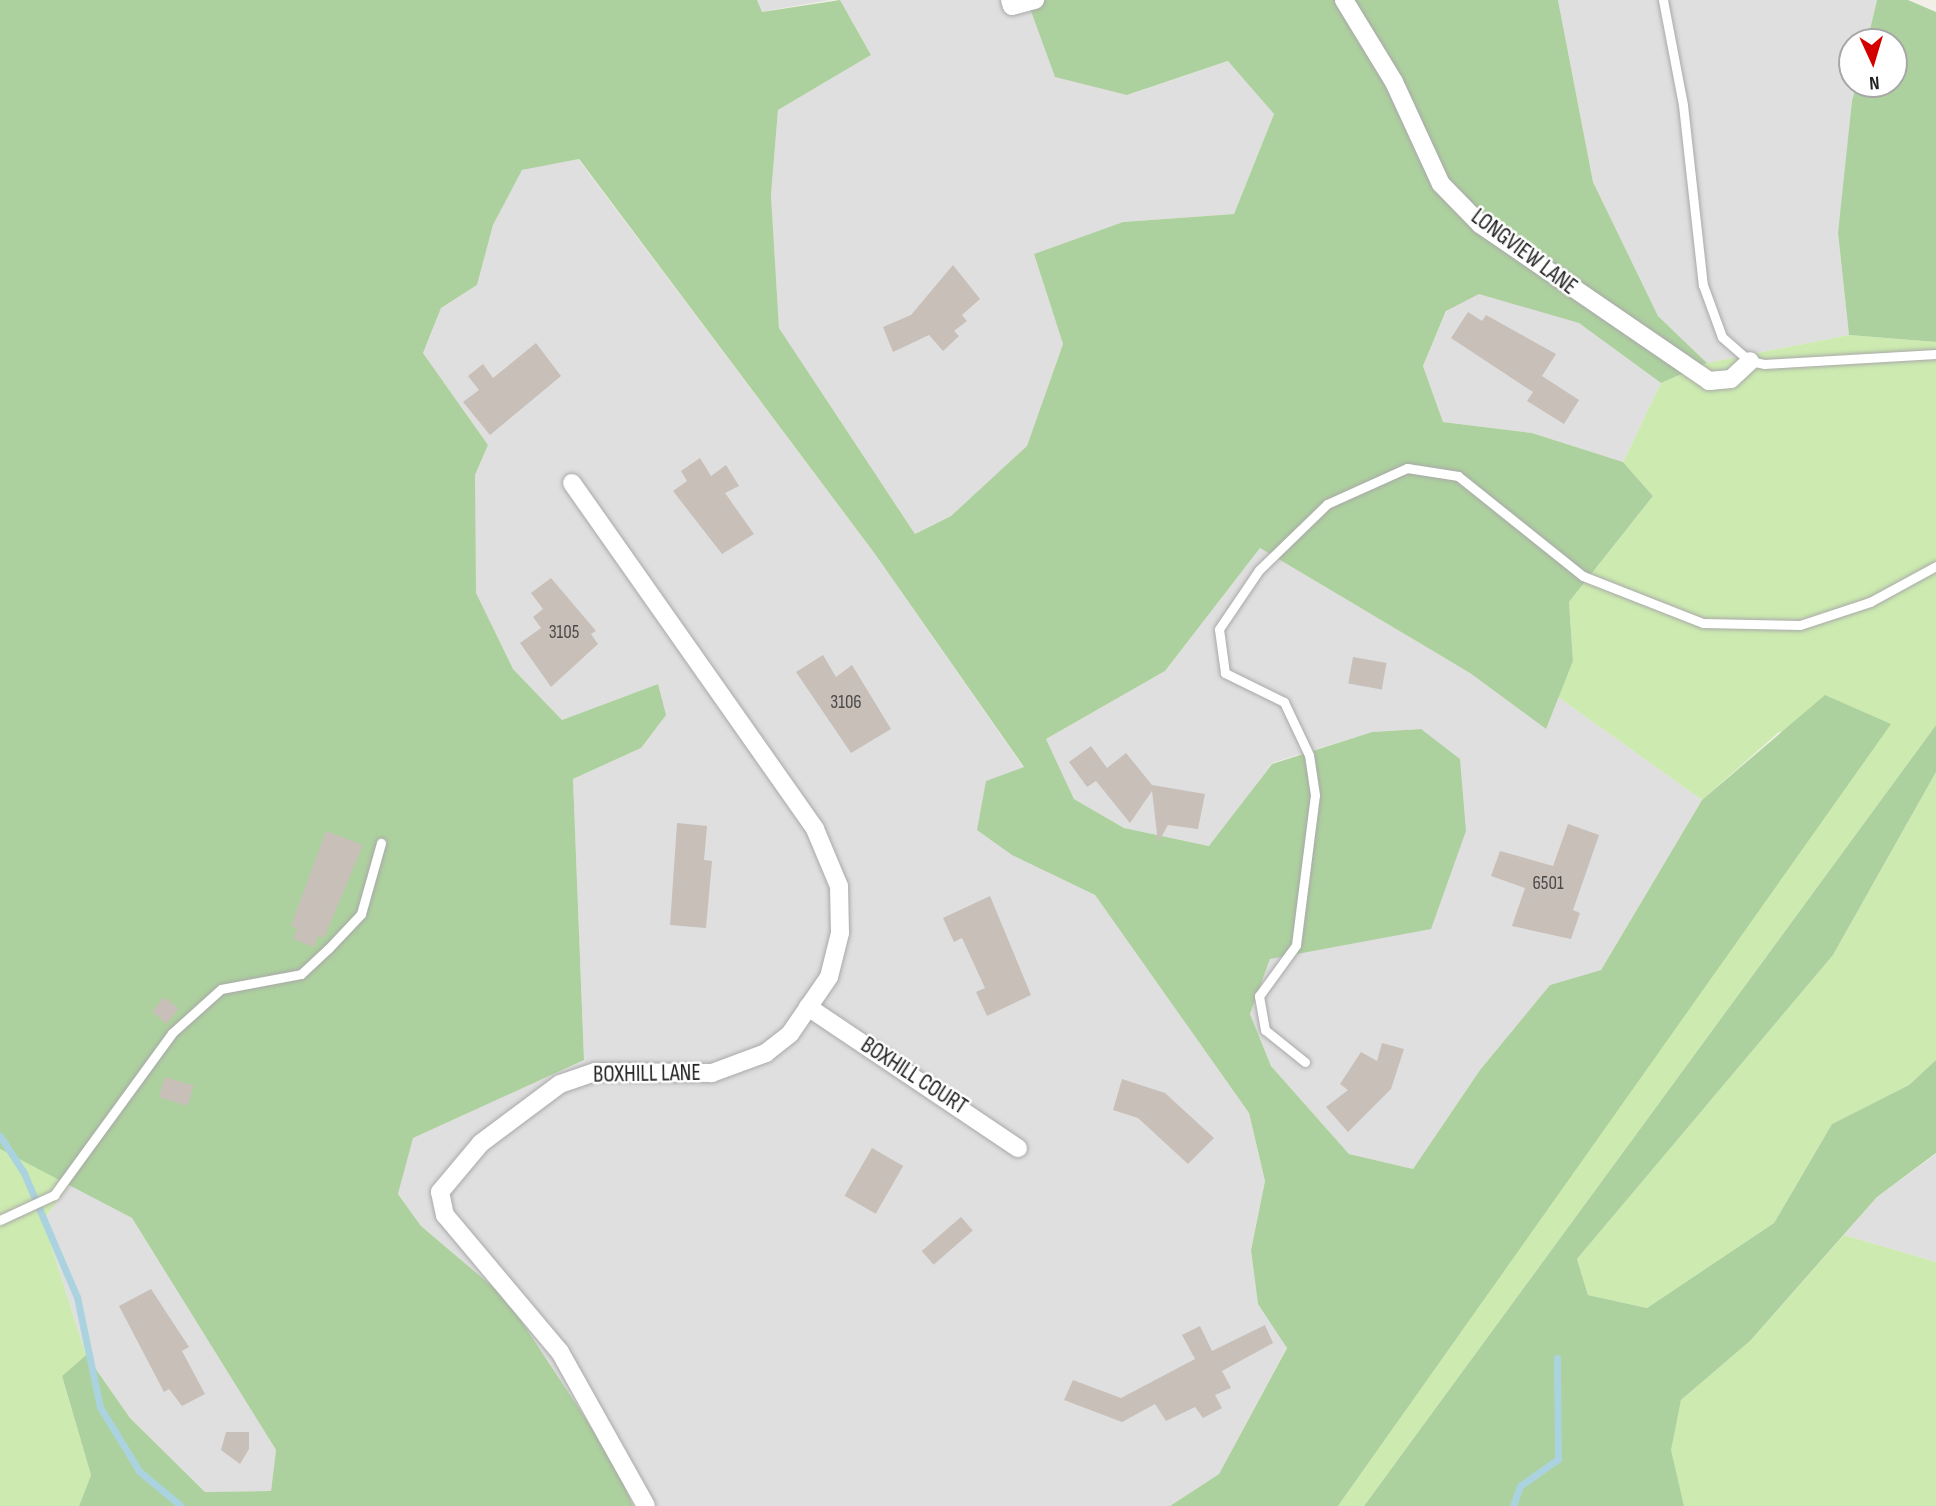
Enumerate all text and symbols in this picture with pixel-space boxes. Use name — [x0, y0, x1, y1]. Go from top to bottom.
north arrow — [1838, 28, 1908, 98]
text: N — [1868, 71, 1880, 94]
street label: LONGVIEW LANE — [1466, 203, 1582, 301]
house number: 3105 — [549, 622, 579, 644]
house number: 3106 — [830, 692, 862, 714]
house number: 6501 — [1532, 873, 1564, 895]
street label: BOXHILL COURT — [856, 1031, 972, 1121]
street label: BOXHILL LANE — [593, 1059, 701, 1089]

